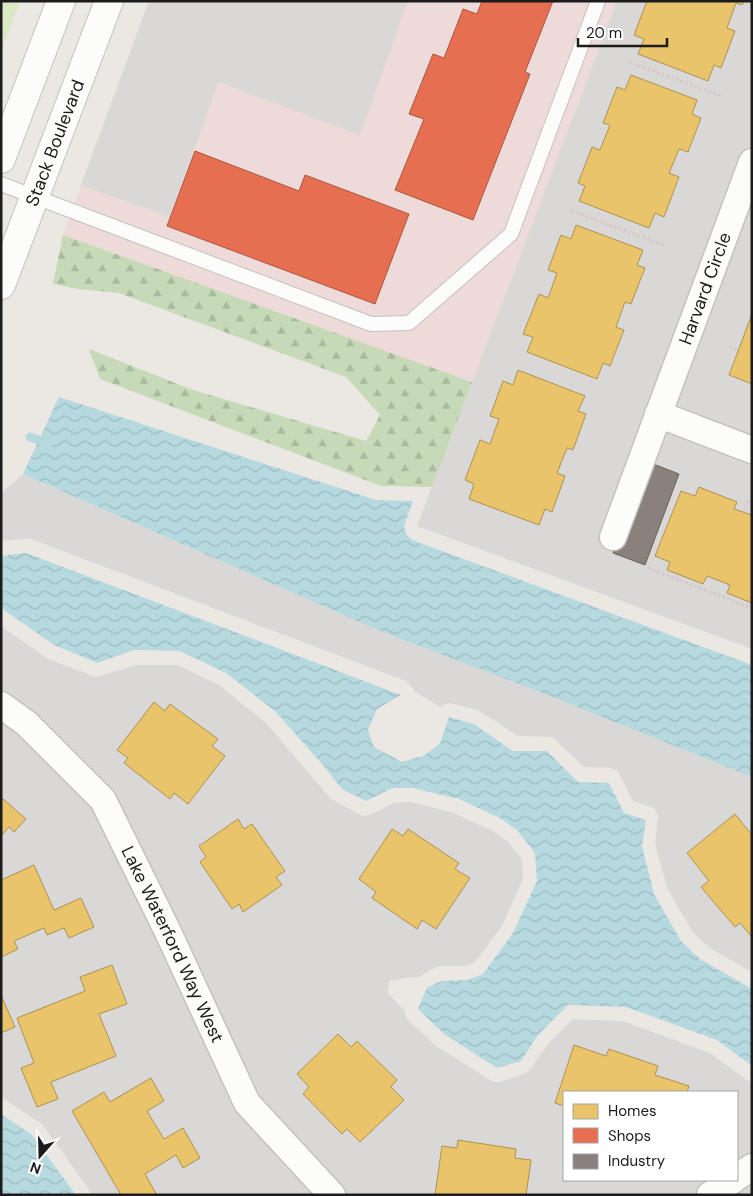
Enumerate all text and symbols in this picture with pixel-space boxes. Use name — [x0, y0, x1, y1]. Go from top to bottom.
scale bar — [578, 15, 667, 47]
text: 20 m — [586, 23, 622, 43]
street label: Stack Boulevard — [20, 76, 90, 210]
street label: Harvard Circle — [673, 229, 737, 348]
street label: Lake Waterford Way West — [116, 842, 229, 1046]
legend — [563, 1091, 738, 1181]
text: Homes — [608, 1101, 657, 1121]
text: Shops — [608, 1126, 651, 1146]
north arrow — [15, 1131, 65, 1181]
text: Industry — [608, 1151, 666, 1171]
text: N — [28, 1158, 43, 1178]

